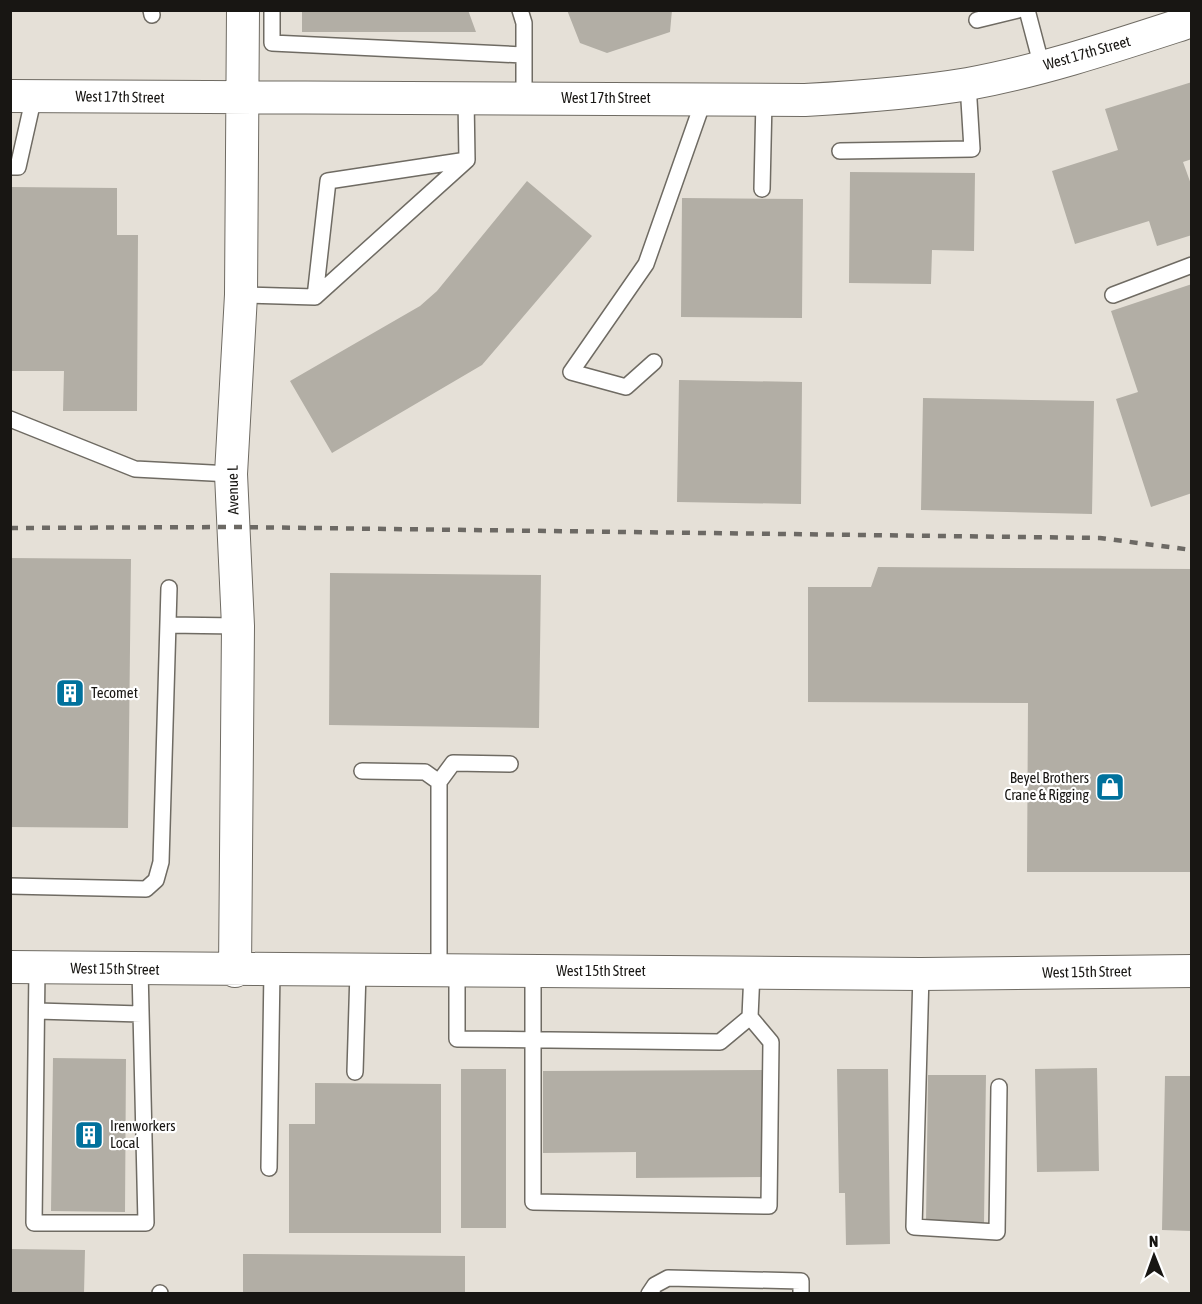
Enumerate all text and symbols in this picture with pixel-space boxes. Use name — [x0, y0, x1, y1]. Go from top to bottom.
street label: West 17th Street — [1041, 32, 1132, 73]
street label: West 17th Street — [75, 87, 165, 106]
street label: West 17th Street — [561, 89, 651, 106]
street label: Avenue L — [224, 465, 241, 515]
building icon: Tecomet — [54, 677, 86, 709]
place label: Tecomet — [91, 684, 138, 701]
place label: Beyel Brothers Crane & Rigging — [1004, 769, 1090, 803]
shop icon: Beyel Brothers Crane & Rigging — [1094, 771, 1126, 803]
street label: West 15th Street — [70, 959, 160, 978]
street label: West 15th Street — [556, 962, 646, 979]
street label: West 15th Street — [1042, 962, 1132, 981]
place label: Irenworkers Local — [110, 1117, 175, 1151]
building icon: Irenworkers Local — [73, 1119, 105, 1151]
north arrow — [1124, 1226, 1184, 1286]
text: N — [1149, 1232, 1159, 1250]

